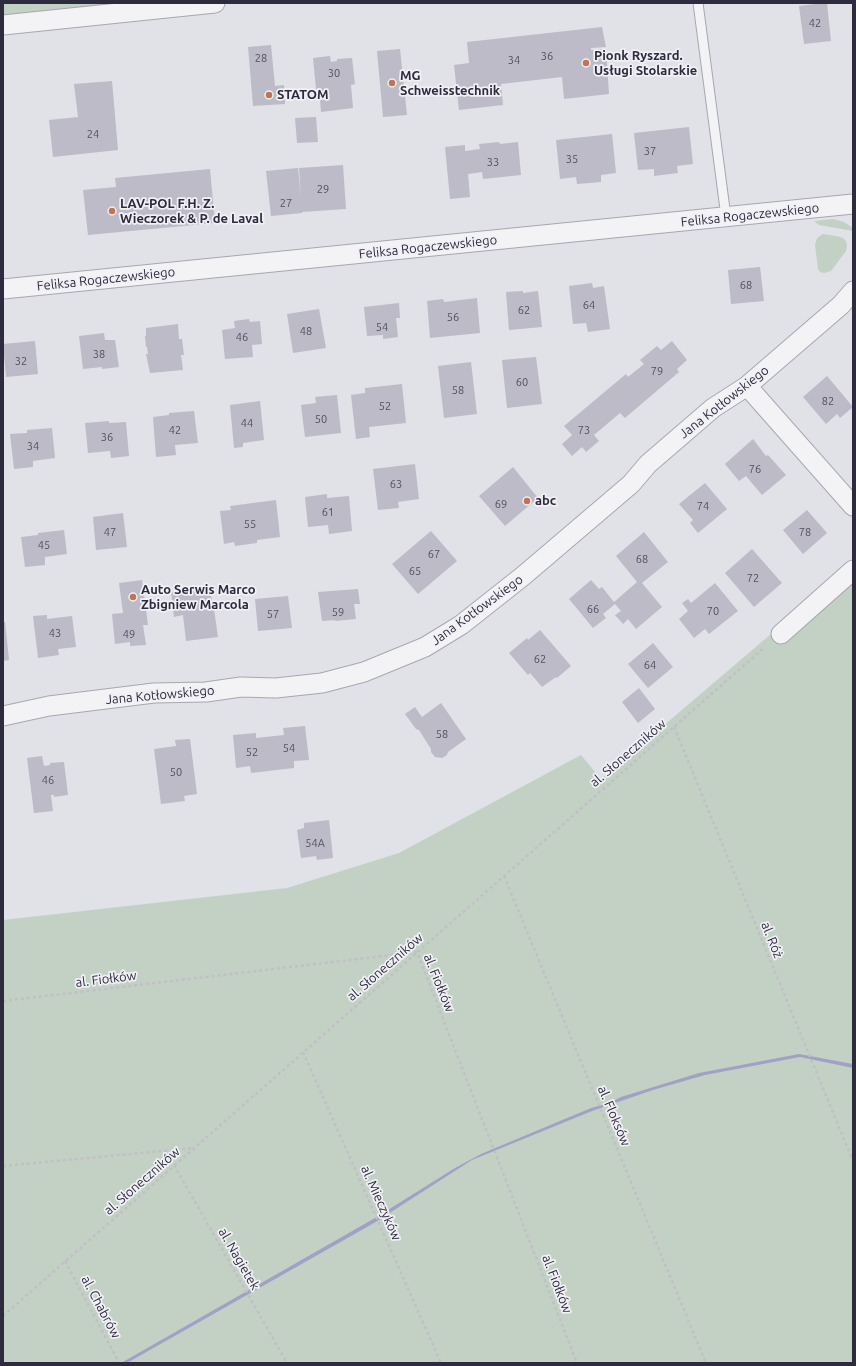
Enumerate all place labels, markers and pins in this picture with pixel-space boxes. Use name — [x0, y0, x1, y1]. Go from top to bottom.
place label: Pionk Ryszard. Usługi Stolarskie — [594, 48, 697, 79]
marker: Pionk Ryszard. Usługi Stolarskie — [581, 58, 591, 68]
place label: MG Schweisstechnik — [400, 68, 500, 99]
marker: MG Schweisstechnik — [387, 78, 397, 88]
place label: STATOM — [277, 87, 328, 103]
marker: STATOM — [264, 90, 274, 100]
place label: LAV-POL F.H. Z. Wieczorek & P. de Laval — [120, 196, 263, 227]
marker: LAV-POL F.H. Z. Wieczorek & P. de Laval — [107, 206, 117, 216]
place label: abc — [535, 493, 556, 509]
marker: abc — [522, 496, 532, 506]
place label: Auto Serwis Marco Zbigniew Marcola — [141, 582, 255, 613]
marker: Auto Serwis Marco Zbigniew Marcola — [128, 592, 138, 602]

